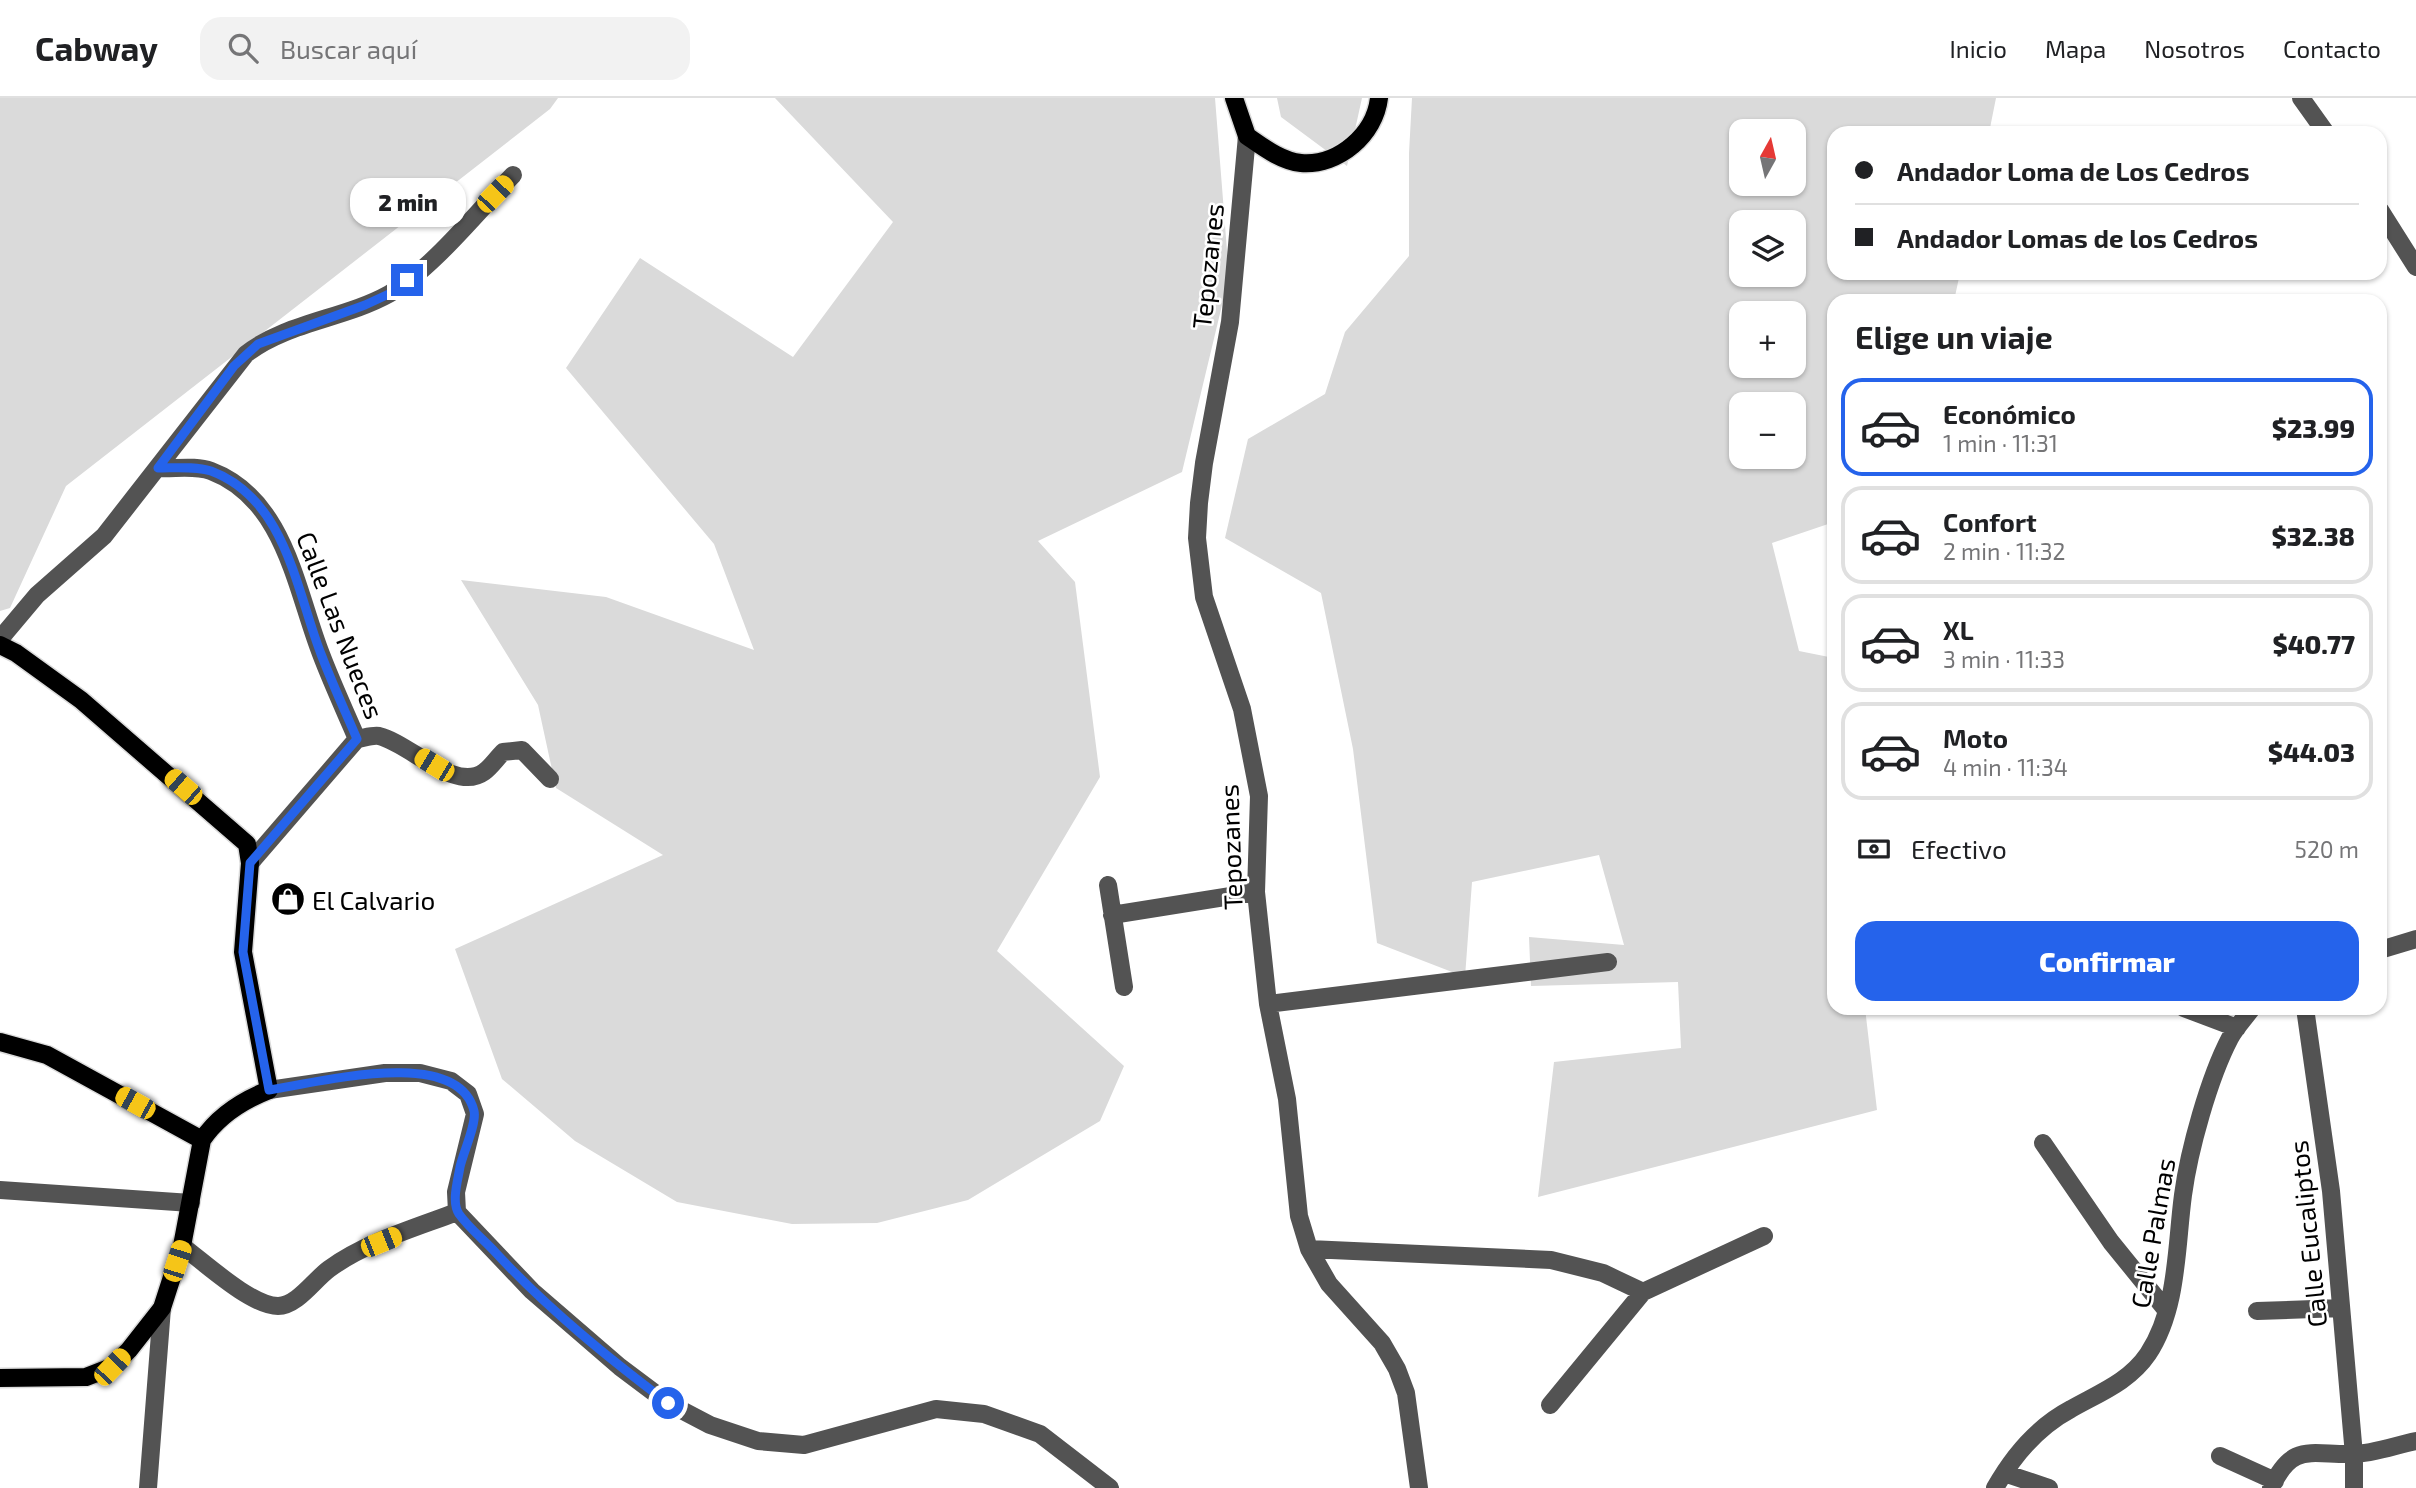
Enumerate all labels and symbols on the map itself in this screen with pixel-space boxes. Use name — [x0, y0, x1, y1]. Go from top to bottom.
north arrow — [1729, 119, 1806, 196]
car — [473, 172, 518, 216]
callout: 2 min — [349, 178, 465, 228]
street label: Tepozanes — [1185, 202, 1229, 330]
route end — [391, 264, 423, 296]
street label: Calle Las Nueces — [291, 527, 391, 723]
car — [411, 745, 458, 785]
car — [161, 765, 206, 809]
street label: Tepozanes — [1212, 784, 1248, 910]
shop icon: El Calvario — [269, 880, 307, 918]
place label: El Calvario — [312, 884, 435, 915]
car — [112, 1084, 159, 1122]
street label: Calle Eucaliptos — [2282, 1139, 2332, 1329]
street label: Calle Palmas — [2124, 1156, 2180, 1310]
car — [358, 1224, 405, 1260]
car — [161, 1238, 194, 1284]
car — [90, 1345, 135, 1389]
route start — [652, 1387, 684, 1419]

